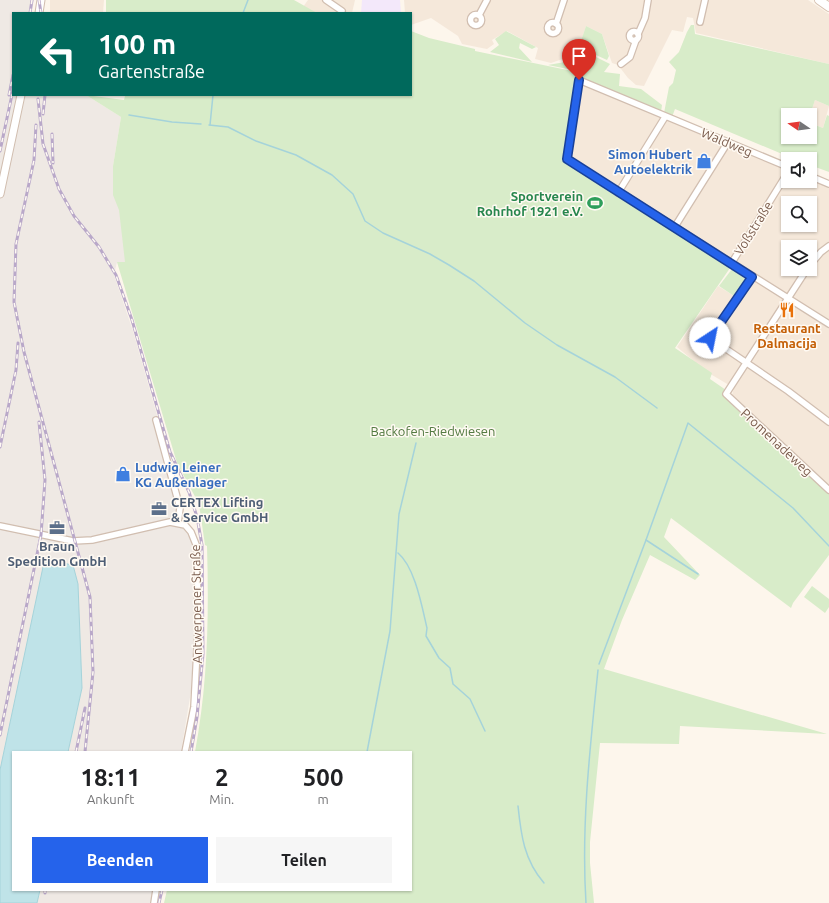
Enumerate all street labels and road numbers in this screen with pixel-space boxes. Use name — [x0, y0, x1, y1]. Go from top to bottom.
street label: Waldweg — [699, 125, 755, 159]
street label: Voßstraße — [731, 199, 775, 257]
street label: Promenadeweg — [738, 405, 816, 479]
street label: Antwerpener Straße — [188, 544, 204, 664]

